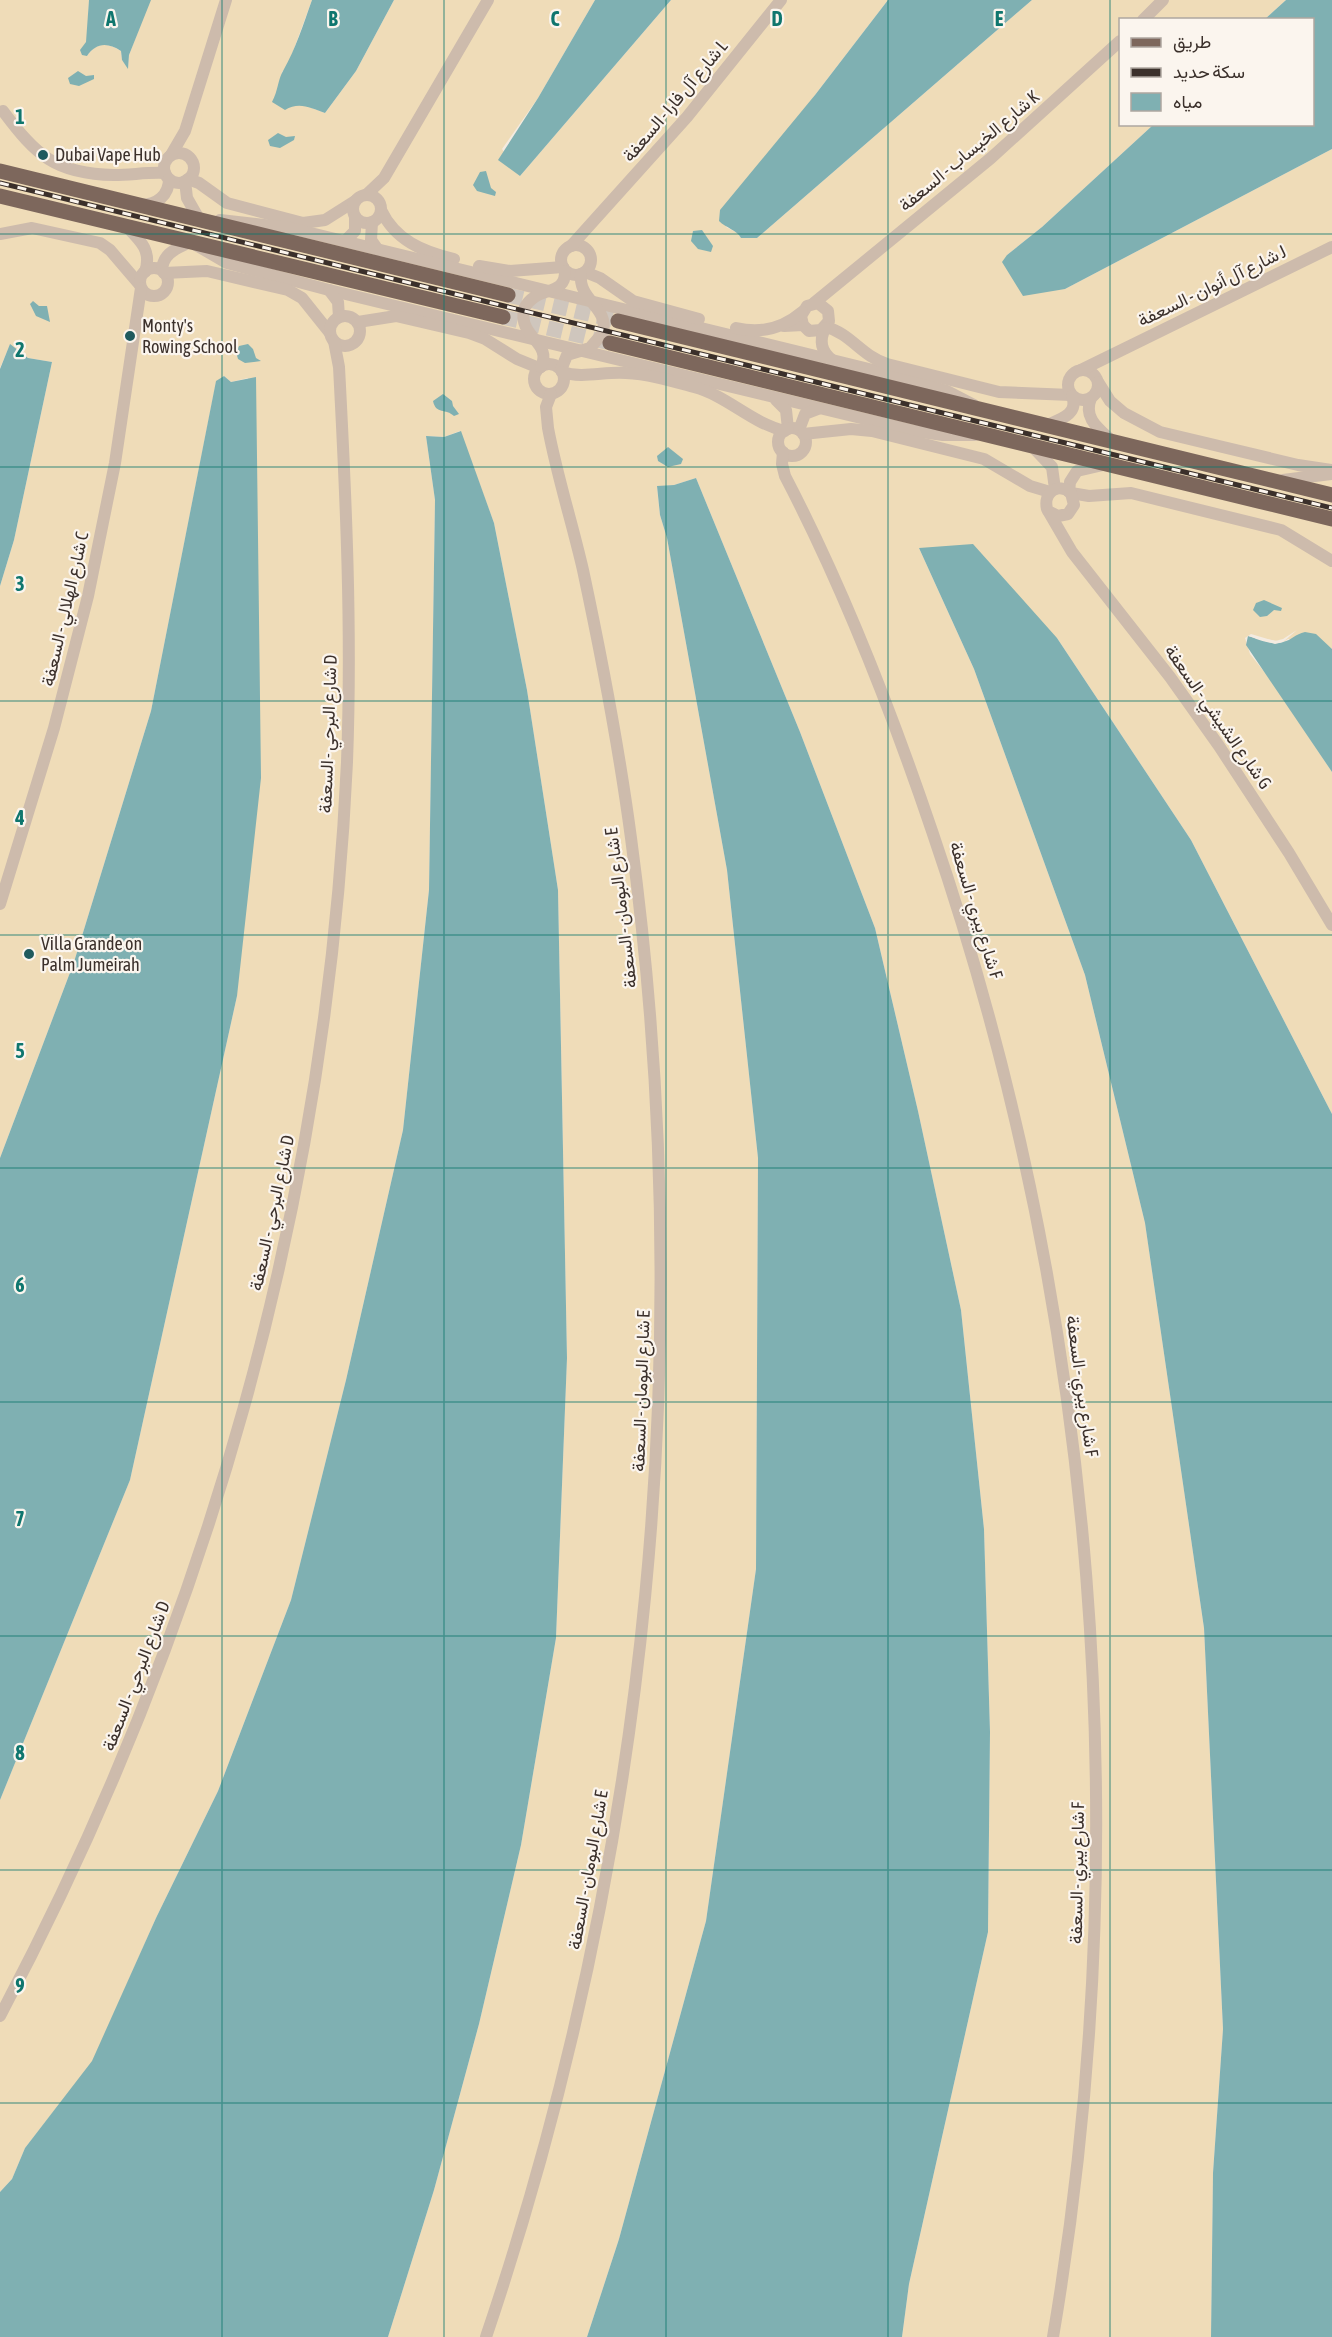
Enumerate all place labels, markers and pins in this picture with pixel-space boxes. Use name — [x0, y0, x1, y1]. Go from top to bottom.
place label: Dubai Vape Hub — [55, 144, 161, 165]
marker: Dubai Vape Hub — [36, 148, 50, 162]
place label: Monty's Rowing School — [142, 315, 238, 357]
marker: Monty's Rowing School — [123, 329, 137, 343]
place label: Villa Grande on Palm Jumeirah — [41, 933, 142, 975]
marker: Villa Grande on Palm Jumeirah — [22, 947, 36, 961]

